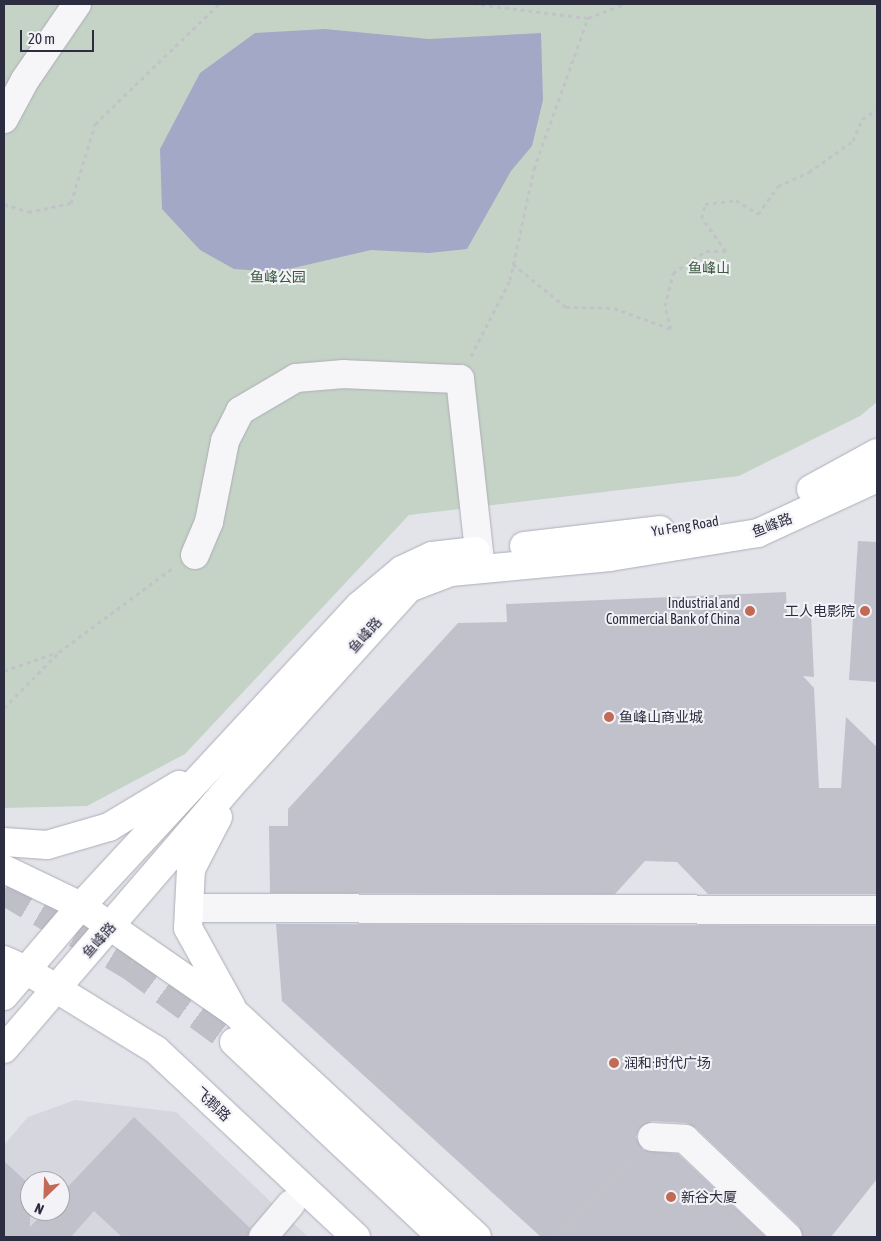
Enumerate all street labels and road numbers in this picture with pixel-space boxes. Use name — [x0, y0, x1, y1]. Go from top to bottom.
street label: 鱼峰路 — [749, 510, 795, 540]
street label: Yu Feng Road — [650, 512, 720, 540]
street label: 鱼峰路 — [345, 614, 385, 656]
street label: 鱼峰路 — [79, 919, 119, 961]
street label: 飞鹅路 — [192, 1084, 234, 1124]

